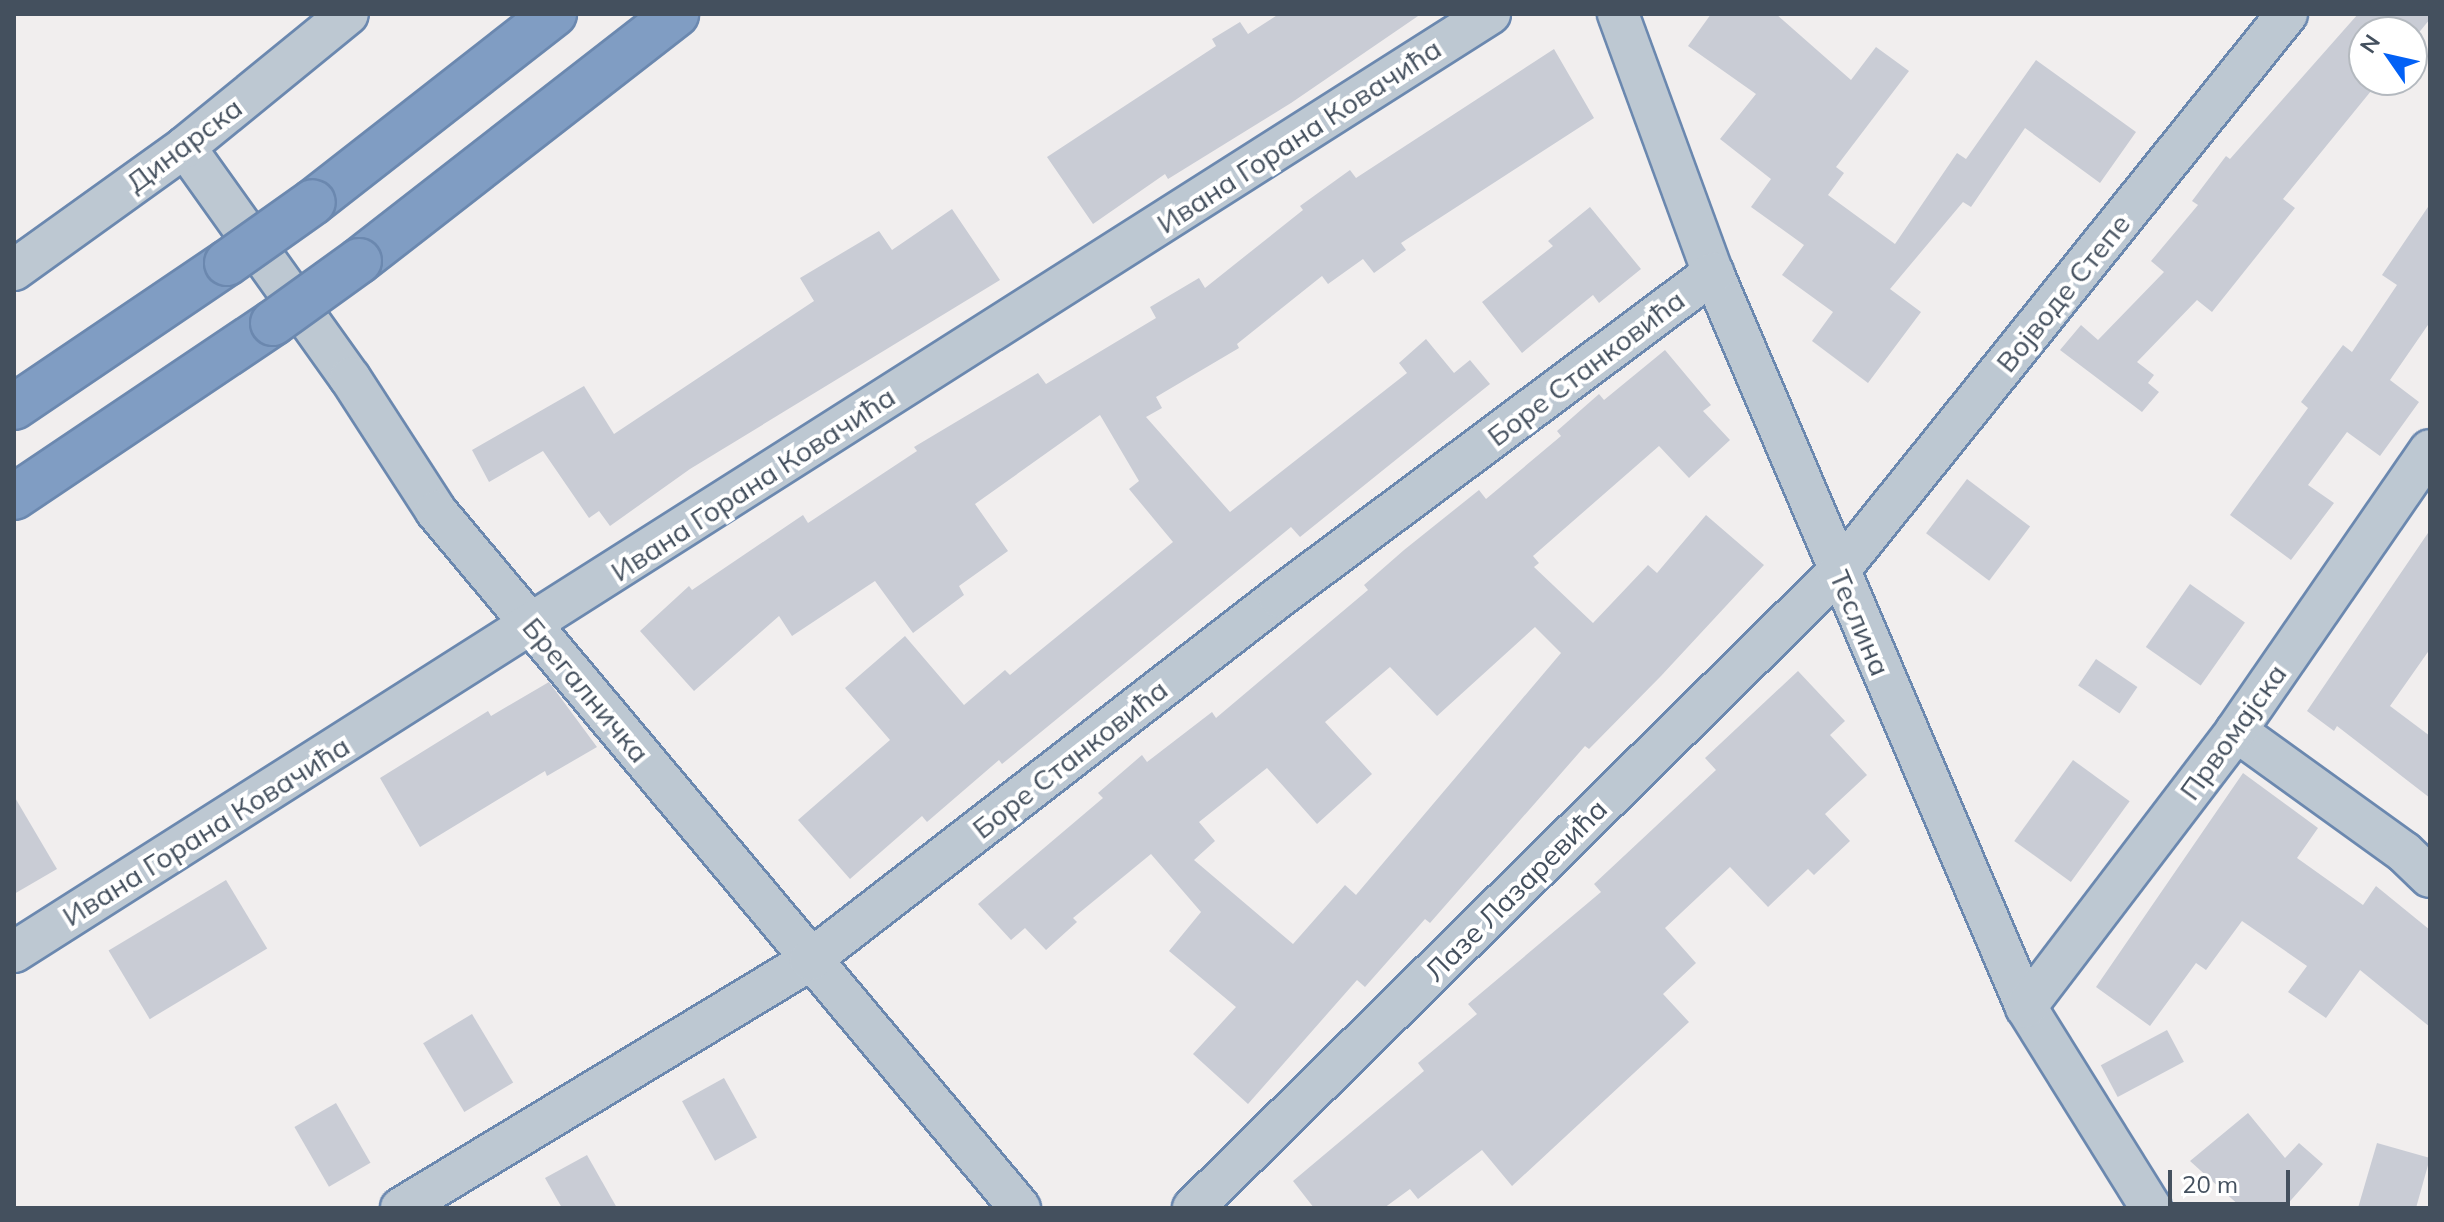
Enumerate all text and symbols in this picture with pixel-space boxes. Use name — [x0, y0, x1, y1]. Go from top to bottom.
north arrow — [2348, 16, 2428, 96]
text: N — [2354, 29, 2386, 58]
street label: Ивана Горана Ковачића — [1151, 32, 1447, 240]
street label: Динарска — [119, 91, 249, 199]
street label: Војводе Степе — [1989, 207, 2137, 379]
street label: Боре Станковића — [1481, 283, 1691, 453]
street label: Ивана Горана Ковачића — [605, 380, 901, 588]
street label: Теслина — [1823, 565, 1897, 681]
street label: Брегалничка — [516, 611, 656, 769]
street label: Првомајска — [2173, 658, 2293, 806]
street label: Боре Станковића — [966, 672, 1174, 846]
street label: Ивана Горана Ковачића — [56, 729, 356, 933]
street label: Лазе Лазаревића — [1418, 792, 1614, 988]
scale bar — [2172, 1154, 2294, 1204]
text: 20 m — [2182, 1169, 2238, 1199]

